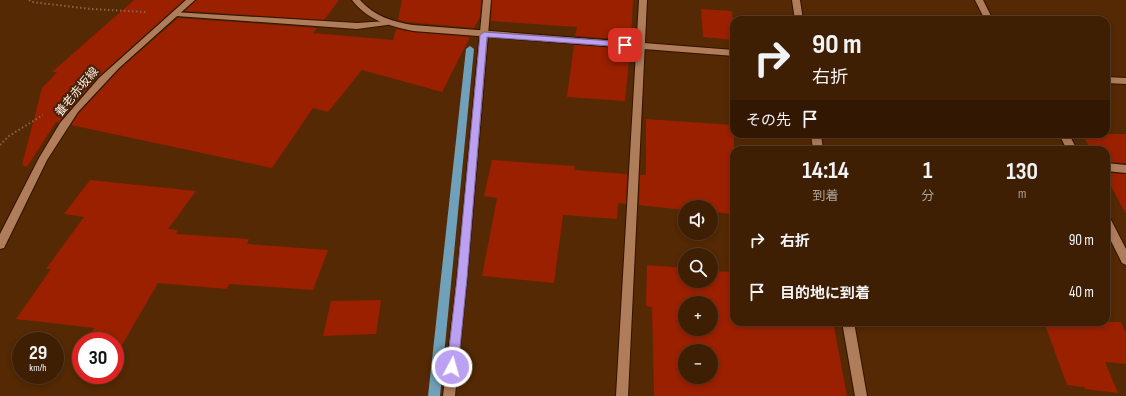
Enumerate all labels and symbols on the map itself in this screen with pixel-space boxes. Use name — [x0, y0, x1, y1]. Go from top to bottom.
pin — [608, 28, 642, 62]
street label: 養老赤坂線 — [52, 64, 102, 120]
speed limit sign: 30 — [72, 332, 124, 384]
position arrow — [431, 346, 473, 388]

